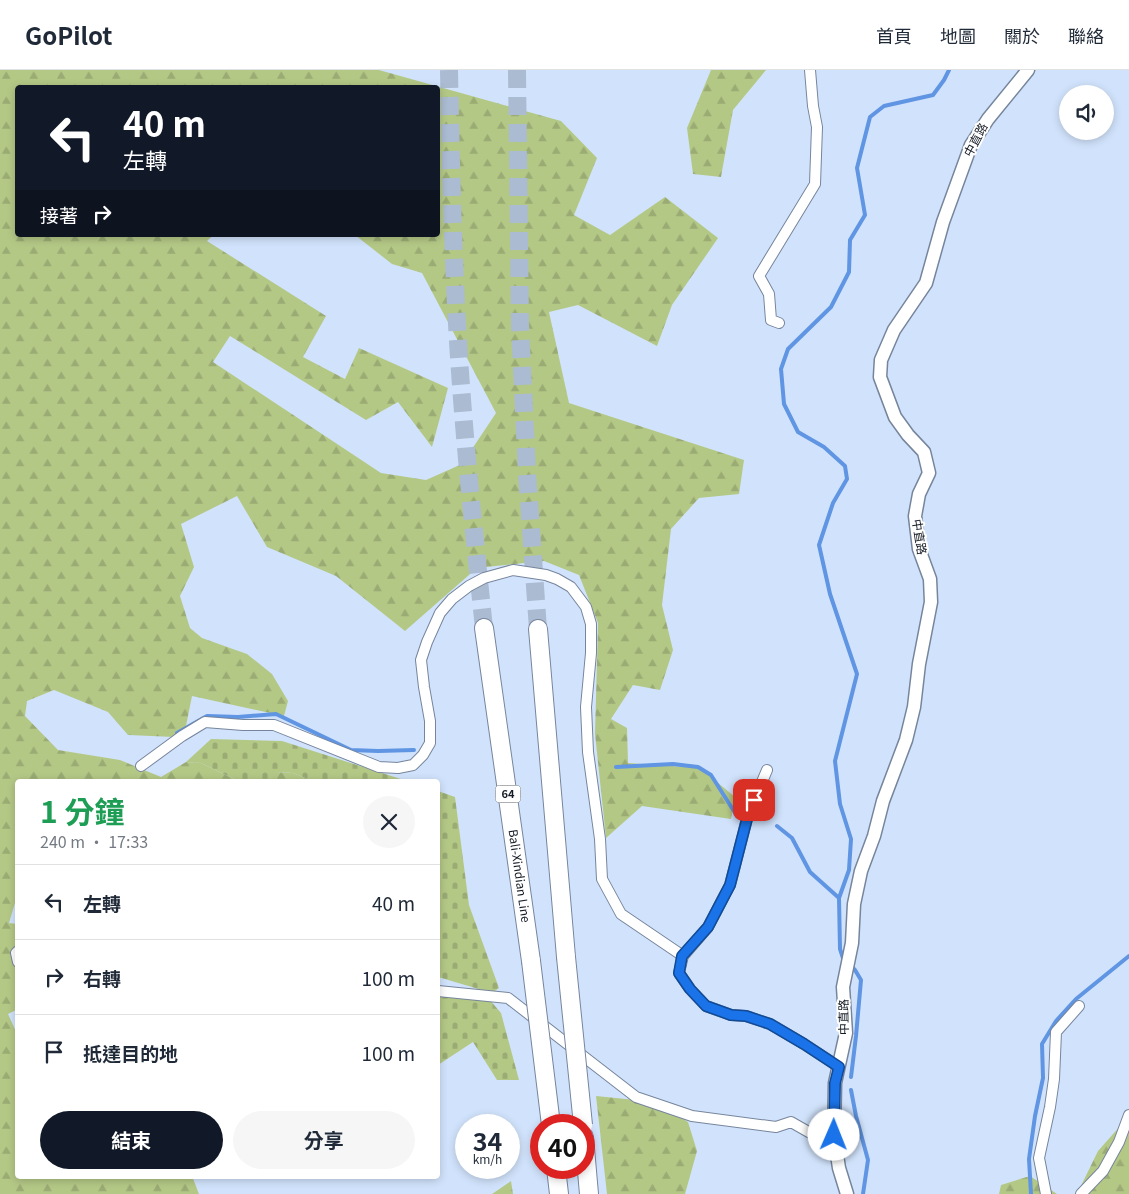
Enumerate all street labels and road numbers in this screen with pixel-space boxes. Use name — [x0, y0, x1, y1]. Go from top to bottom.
street label: 中直路 — [959, 119, 991, 159]
street label: 中直路 — [909, 518, 932, 556]
road number: 64 — [496, 786, 520, 802]
street label: Bali-Xindian Line — [506, 828, 535, 924]
street label: 中直路 — [834, 999, 851, 1035]

